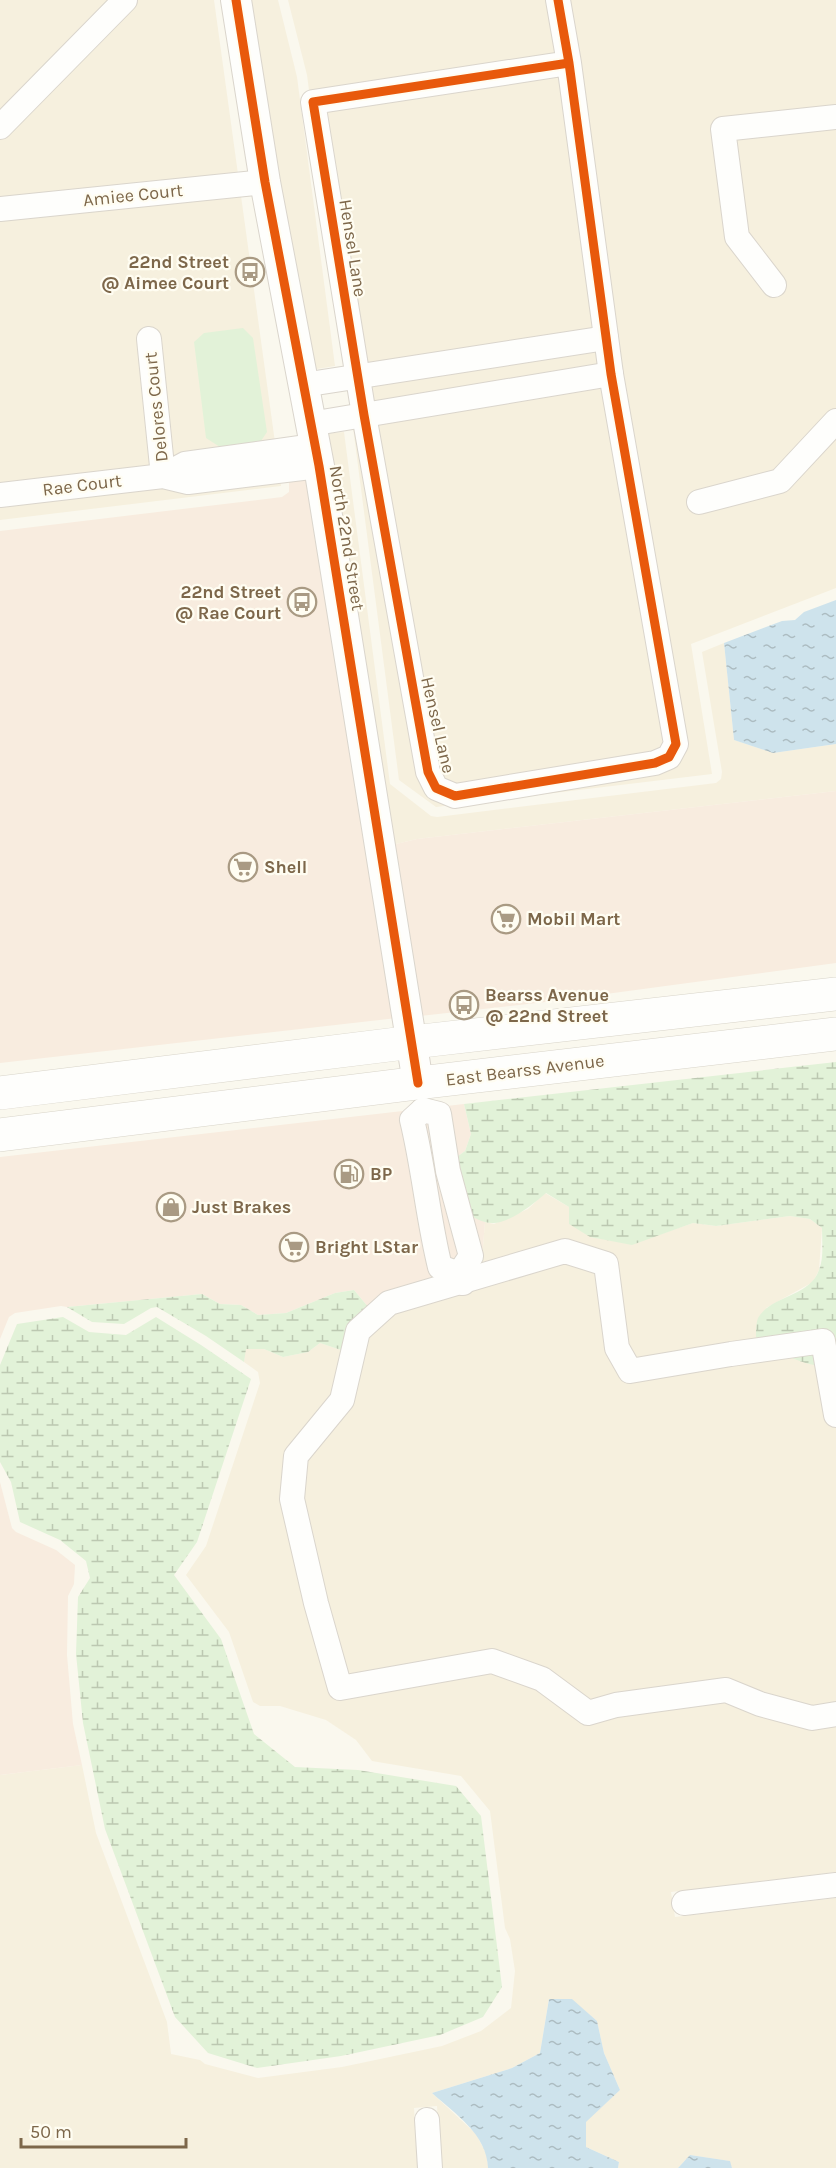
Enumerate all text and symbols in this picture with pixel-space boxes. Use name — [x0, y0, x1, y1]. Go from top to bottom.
street label: Amiee Court — [82, 179, 184, 211]
street label: Hensel Lane — [334, 198, 372, 298]
place label: 22nd Street @ Aimee Court — [101, 251, 229, 294]
bus stop icon: 22nd Street @ Aimee Court — [234, 256, 266, 288]
street label: Delores Court — [139, 351, 173, 463]
street label: North 22nd Street — [325, 464, 369, 612]
street label: Rae Court — [41, 469, 123, 501]
place label: 22nd Street @ Rae Court — [175, 581, 281, 624]
bus stop icon: 22nd Street @ Rae Court — [286, 586, 318, 618]
street label: Hensel Lane — [416, 674, 460, 776]
supermarket icon: Shell — [227, 851, 259, 883]
place label: Shell — [264, 856, 307, 878]
supermarket icon: Mobil Mart — [490, 903, 522, 935]
place label: Mobil Mart — [527, 908, 620, 930]
place label: Bearss Avenue @ 22nd Street — [485, 984, 609, 1027]
bus stop icon: Bearss Avenue @ 22nd Street — [448, 989, 480, 1021]
street label: East Bearss Avenue — [444, 1049, 606, 1091]
fuel station icon: BP — [333, 1158, 365, 1190]
place label: BP — [370, 1163, 392, 1185]
shop icon: Just Brakes — [155, 1191, 187, 1223]
place label: Just Brakes — [192, 1196, 291, 1218]
supermarket icon: Bright LStar — [278, 1231, 310, 1263]
place label: Bright LStar — [315, 1236, 418, 1258]
scale bar — [21, 2111, 186, 2149]
text: 50 m — [30, 2121, 72, 2143]

